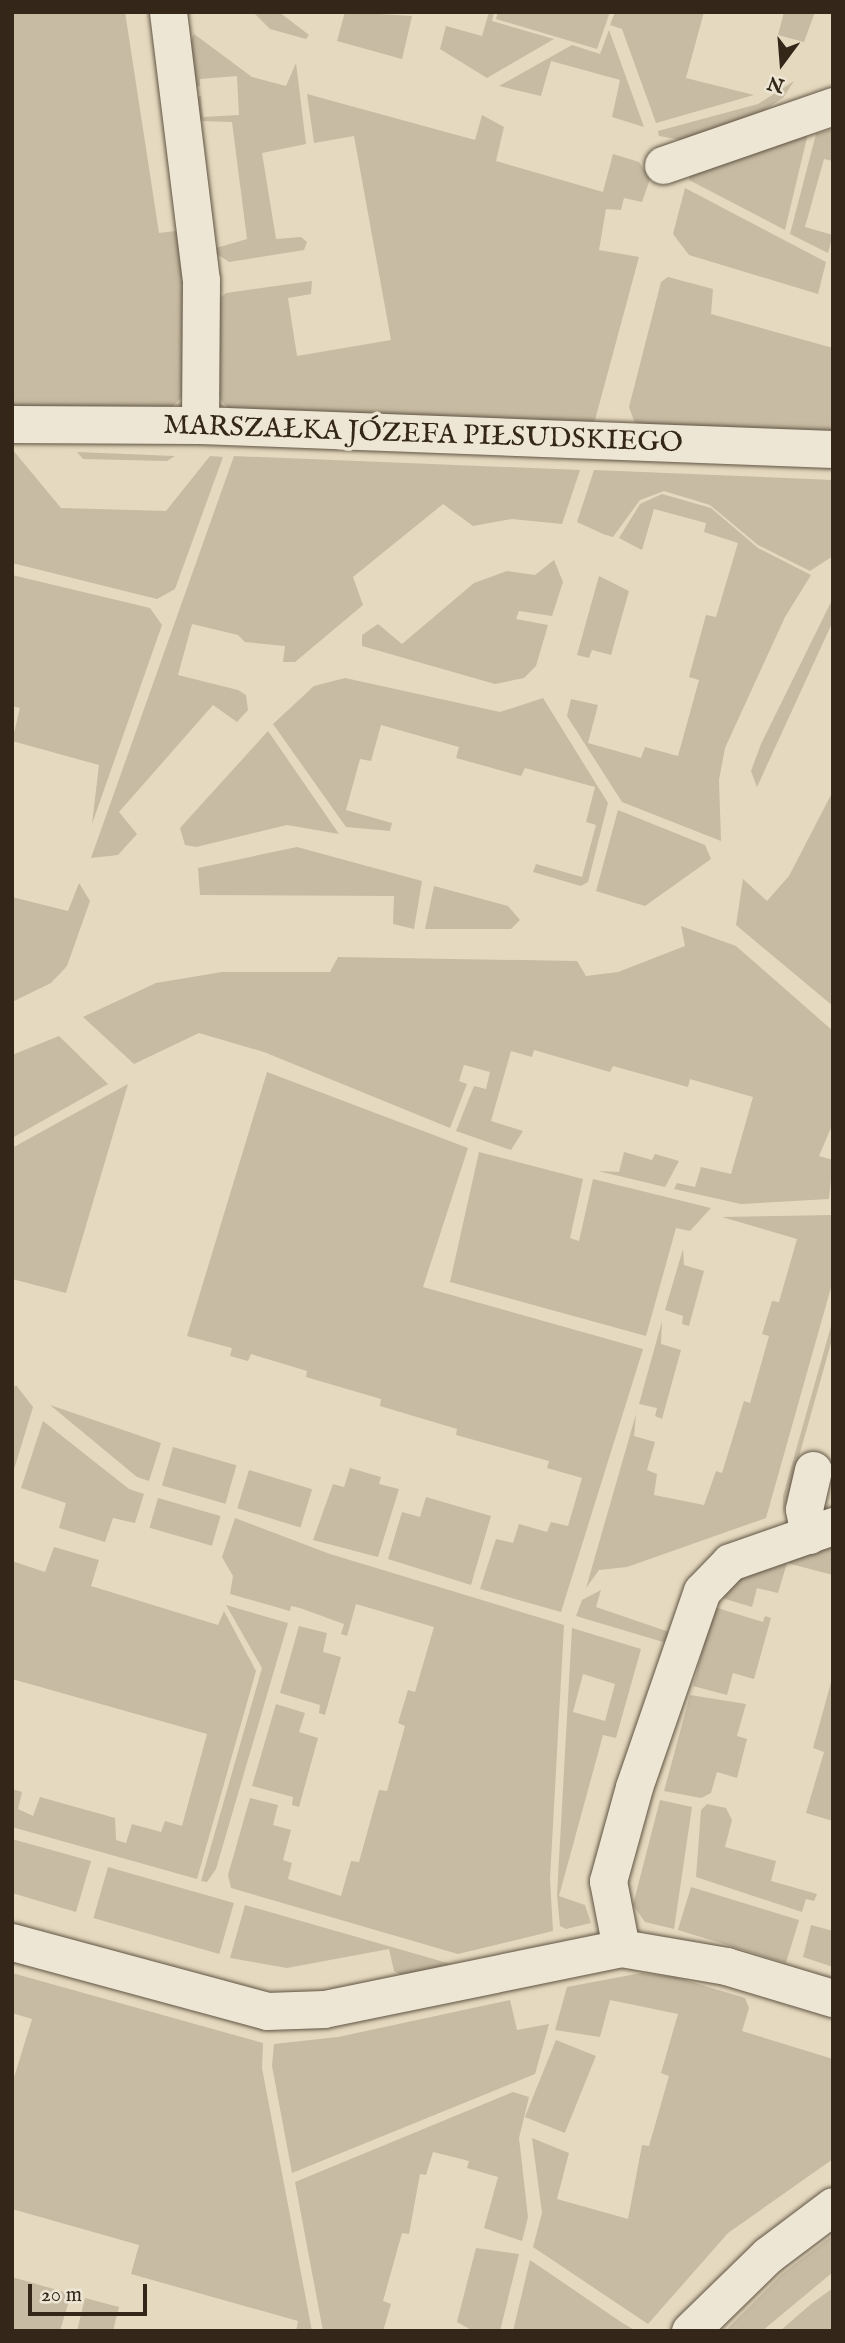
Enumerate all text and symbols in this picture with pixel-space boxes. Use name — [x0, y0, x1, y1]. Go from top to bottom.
north arrow — [747, 28, 817, 98]
text: N — [765, 69, 787, 97]
street label: MARSZAŁKA JÓZEFA PIŁSUDSKIEGO — [163, 409, 683, 461]
scale bar — [32, 2270, 150, 2314]
text: 20 m — [41, 2282, 82, 2309]

